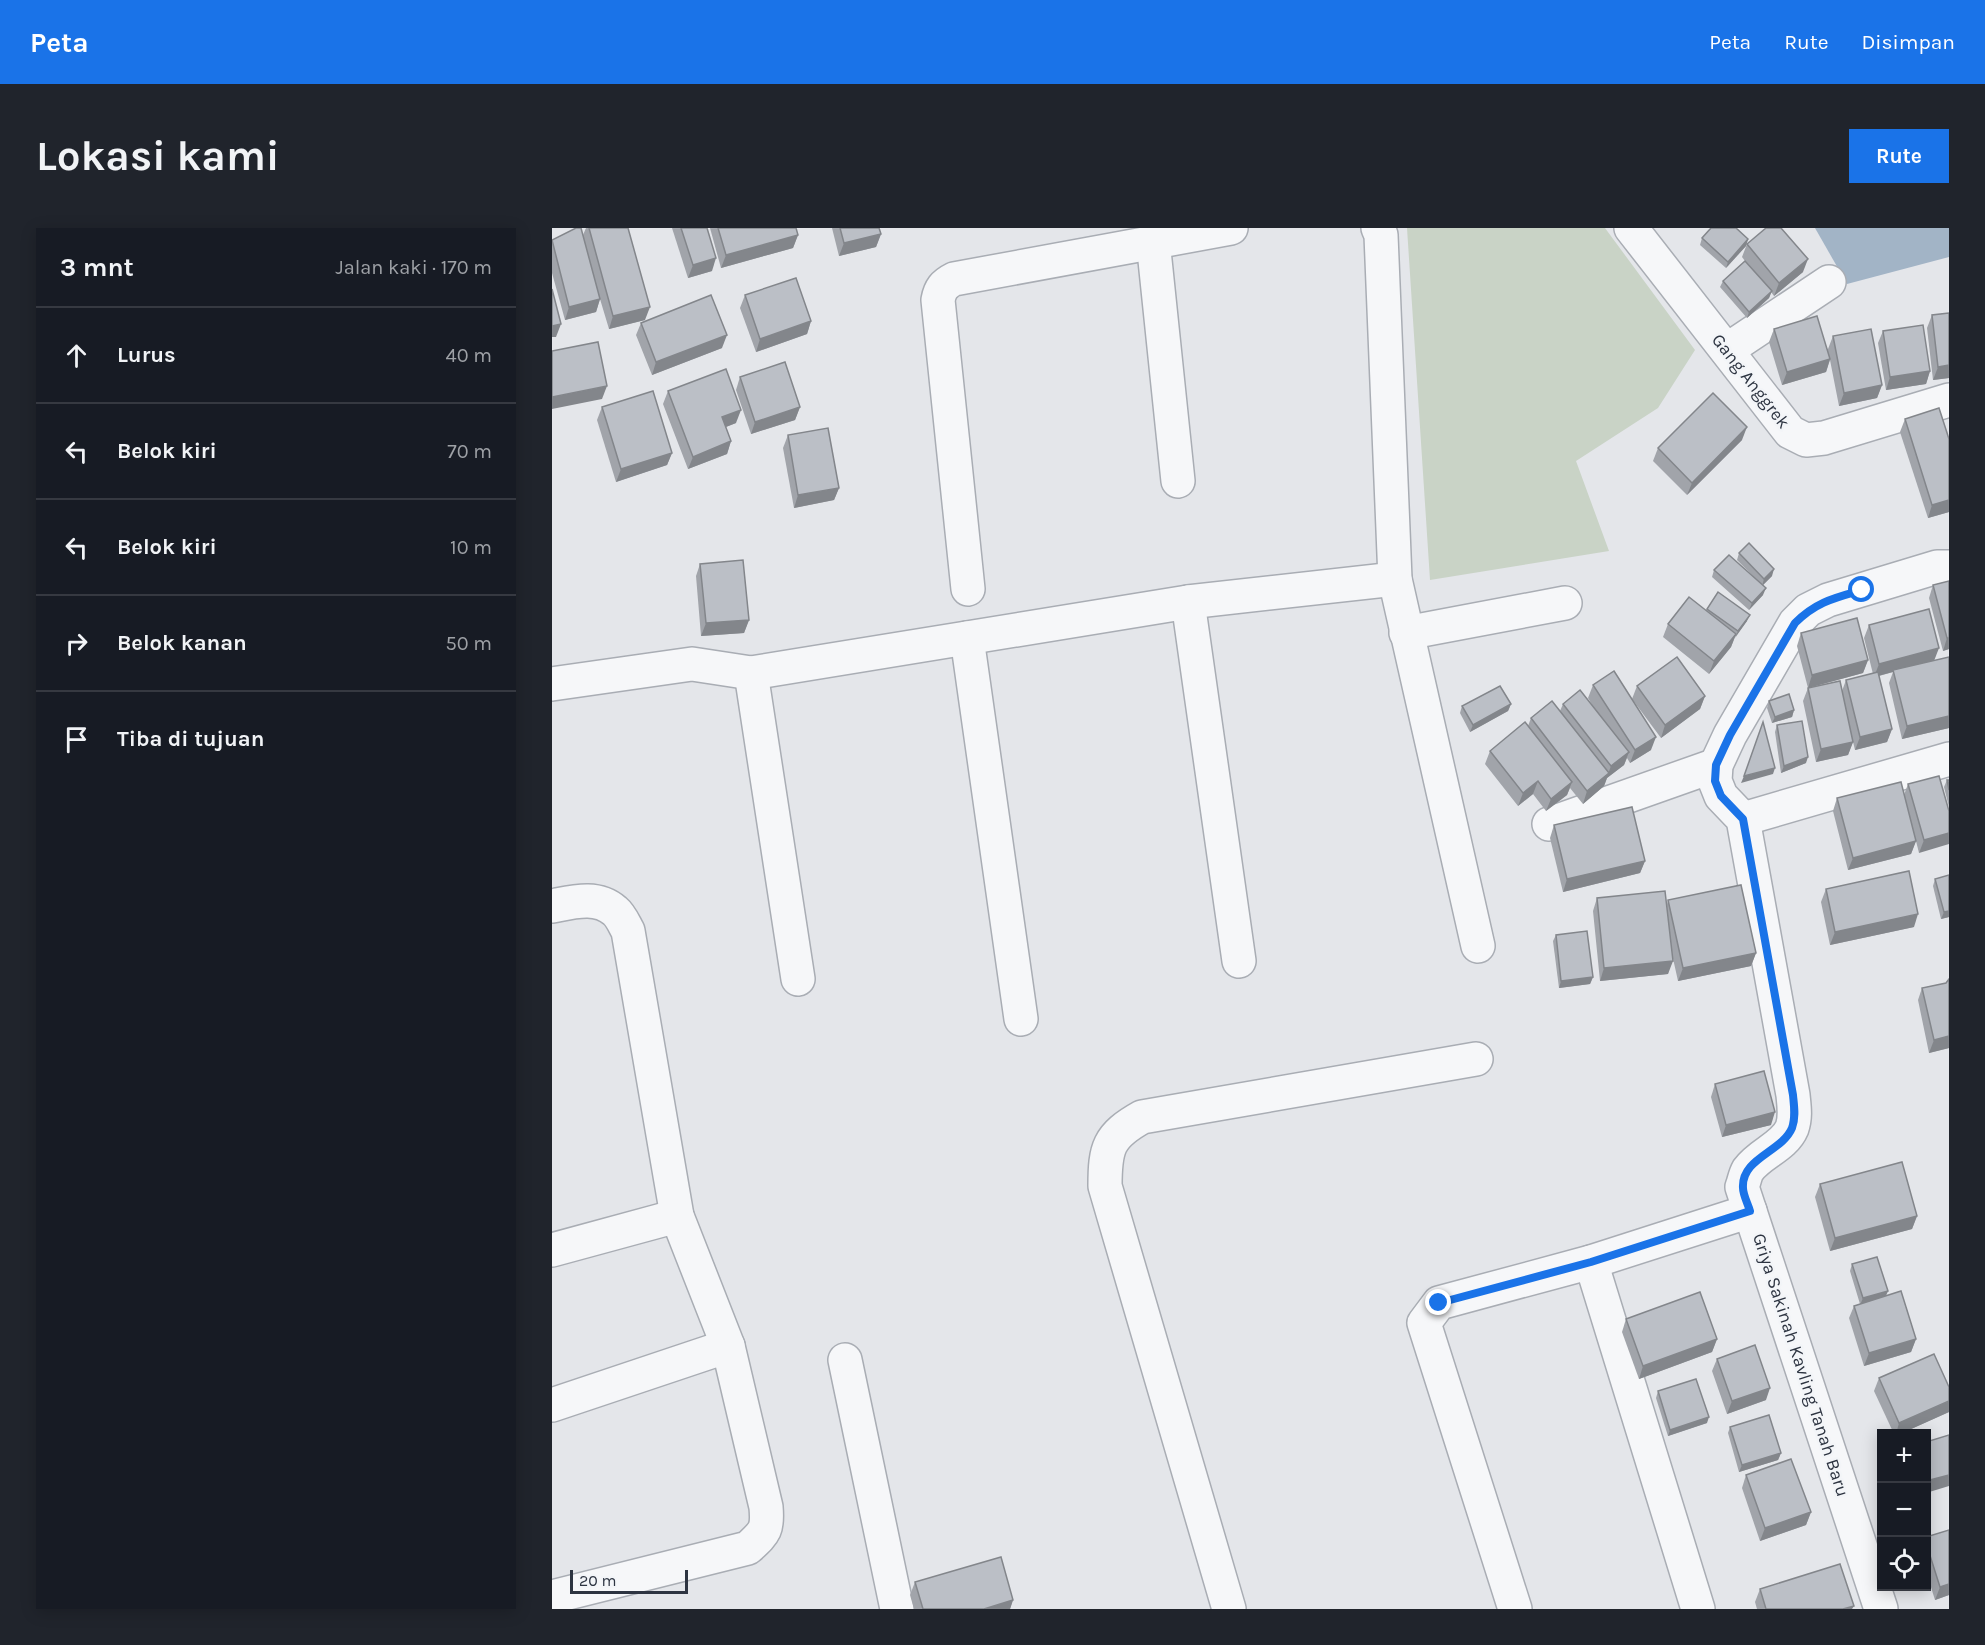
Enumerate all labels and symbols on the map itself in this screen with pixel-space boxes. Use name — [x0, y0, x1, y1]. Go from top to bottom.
street label: Gang Anggrek — [1707, 329, 1795, 433]
route start — [1848, 576, 1874, 602]
street label: Griya Sakinah Kavling Tanah Baru — [1748, 1231, 1854, 1499]
route end — [1425, 1289, 1451, 1315]
scale bar — [570, 1567, 688, 1594]

